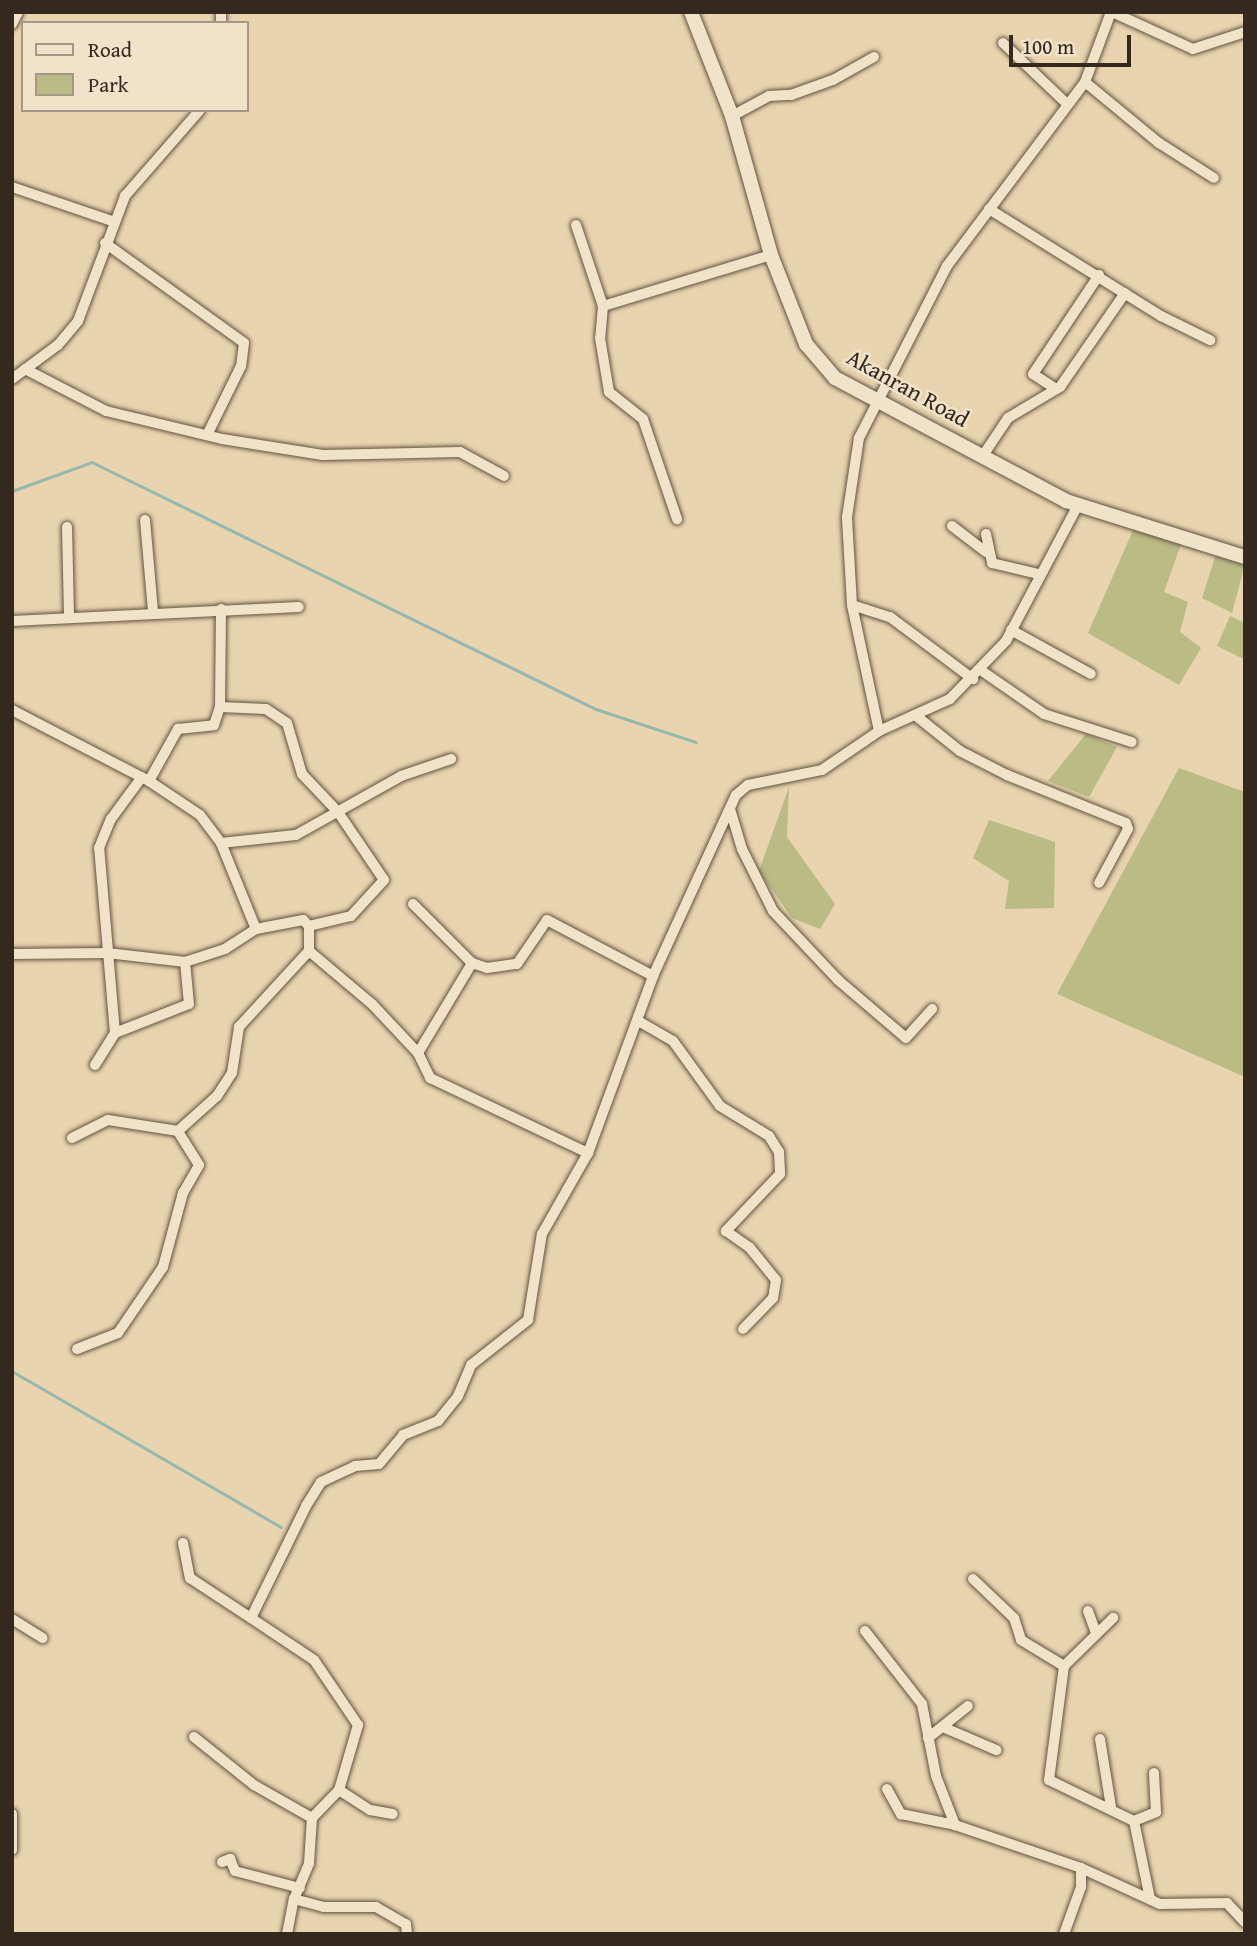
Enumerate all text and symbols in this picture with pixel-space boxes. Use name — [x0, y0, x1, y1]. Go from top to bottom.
legend — [21, 21, 248, 112]
scale bar — [1012, 21, 1134, 65]
text: 100 m — [1022, 31, 1074, 62]
text: Road — [88, 34, 132, 65]
text: Park — [88, 69, 129, 100]
street label: Akanran Road — [842, 343, 974, 433]

